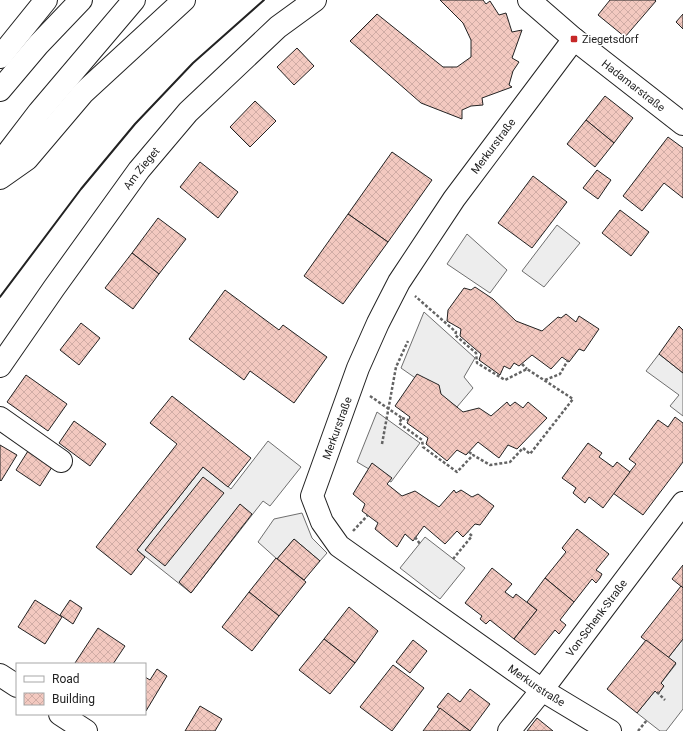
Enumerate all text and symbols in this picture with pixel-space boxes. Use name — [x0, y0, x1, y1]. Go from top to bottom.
place label: Ziegetsdorf — [582, 33, 639, 46]
marker: Ziegetsdorf — [569, 34, 579, 44]
street label: Hadamarstraße — [599, 57, 668, 115]
street label: Merkurstraße — [468, 116, 518, 176]
street label: Am Zieget — [121, 145, 163, 192]
street label: Merkurstraße — [320, 395, 355, 461]
street label: Von-Schenk-Straße — [564, 577, 630, 659]
street label: Merkurstraße — [505, 662, 567, 709]
legend — [16, 663, 146, 715]
text: Road — [52, 672, 80, 686]
text: Building — [52, 692, 95, 706]

